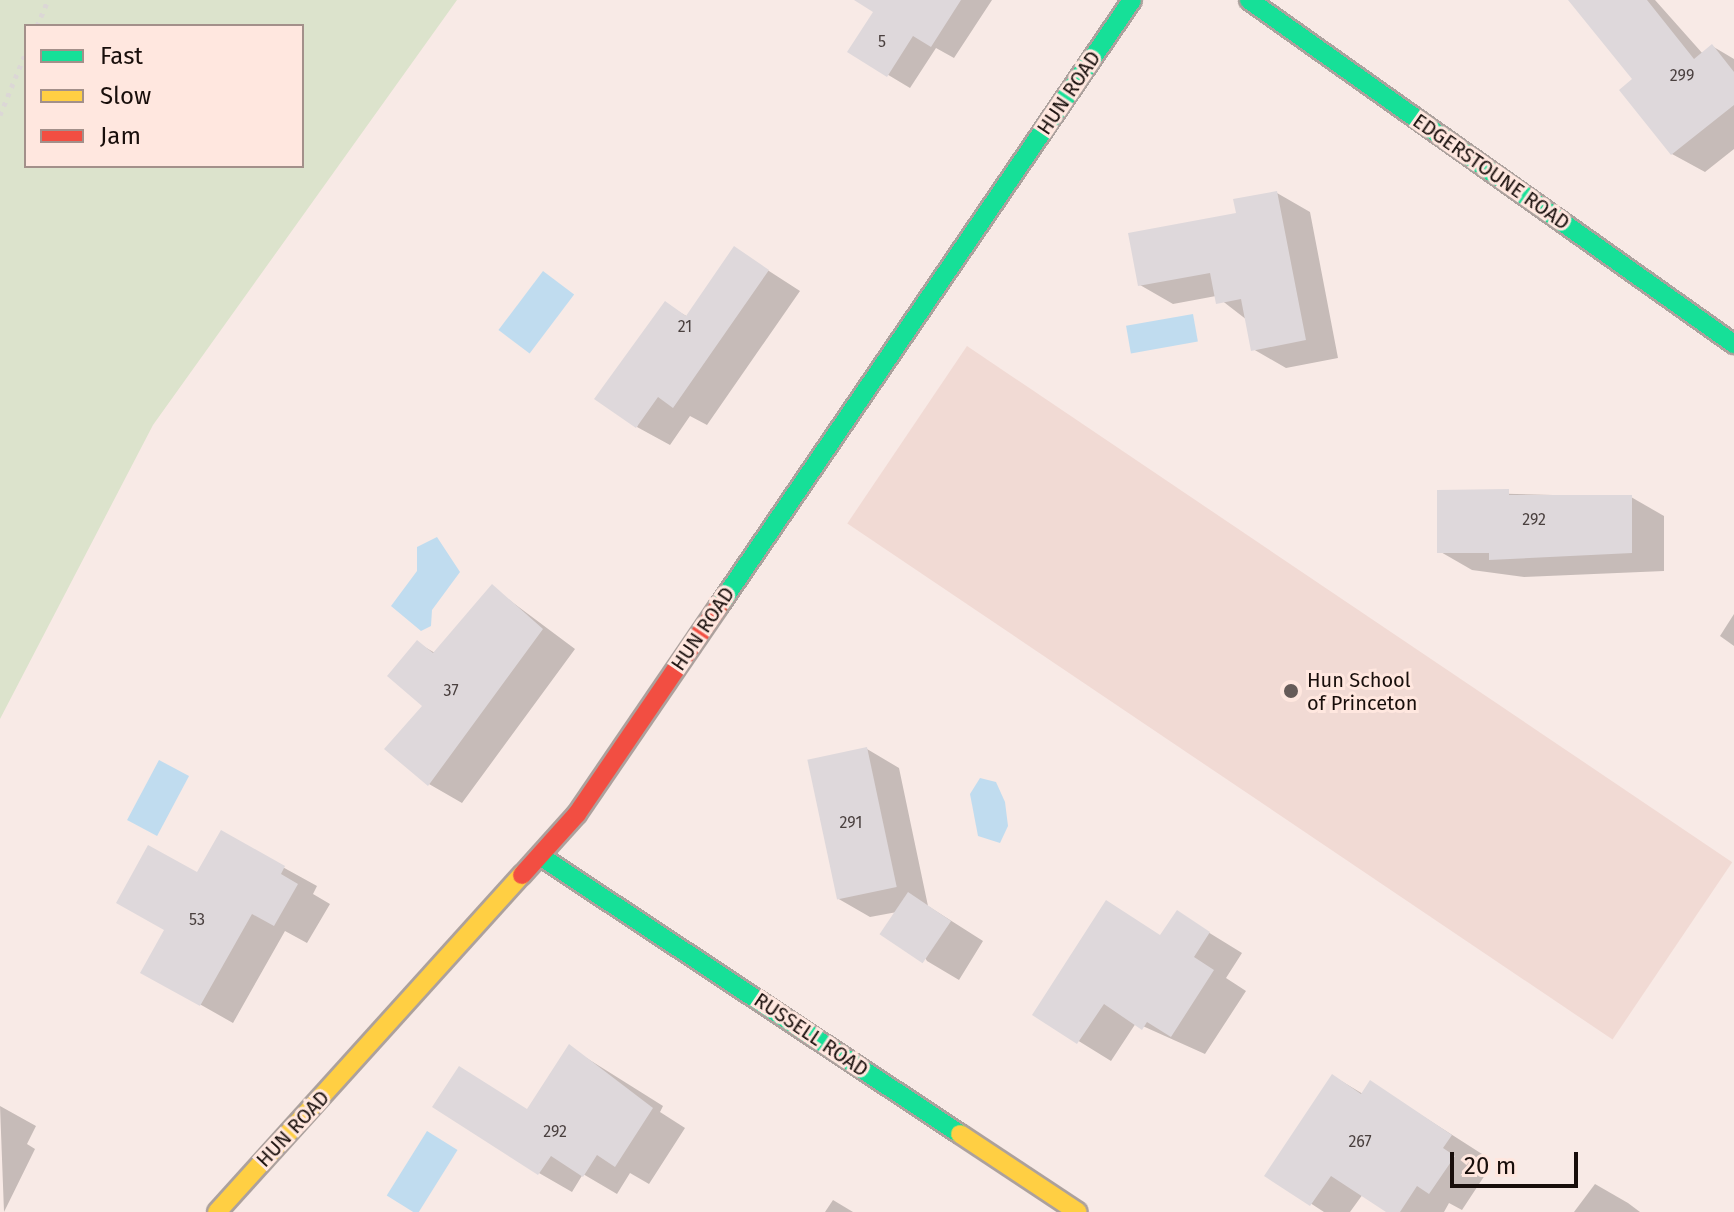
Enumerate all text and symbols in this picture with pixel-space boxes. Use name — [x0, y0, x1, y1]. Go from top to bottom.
legend — [24, 24, 304, 168]
house number: 5 — [878, 32, 886, 52]
text: Fast — [100, 42, 143, 70]
street label: HUN ROAD — [1032, 47, 1106, 139]
house number: 299 — [1670, 66, 1694, 86]
text: Slow — [100, 82, 151, 110]
street label: EDGERSTOUNE ROAD — [1408, 109, 1574, 235]
text: Jam — [100, 122, 141, 150]
house number: 21 — [678, 317, 692, 337]
house number: 292 — [1522, 510, 1546, 530]
street label: HUN ROAD — [666, 583, 740, 675]
place label: Hun School of Princeton — [1307, 668, 1417, 715]
house number: 37 — [443, 681, 459, 701]
marker: Hun School of Princeton — [1282, 682, 1300, 700]
house number: 291 — [840, 813, 862, 833]
house number: 53 — [189, 910, 205, 930]
street label: RUSSELL ROAD — [749, 988, 873, 1082]
street label: HUN ROAD — [252, 1086, 334, 1172]
house number: 292 — [543, 1122, 567, 1142]
house number: 267 — [1348, 1132, 1372, 1152]
scale bar — [1454, 1136, 1582, 1186]
text: 20 m — [1464, 1152, 1516, 1180]

